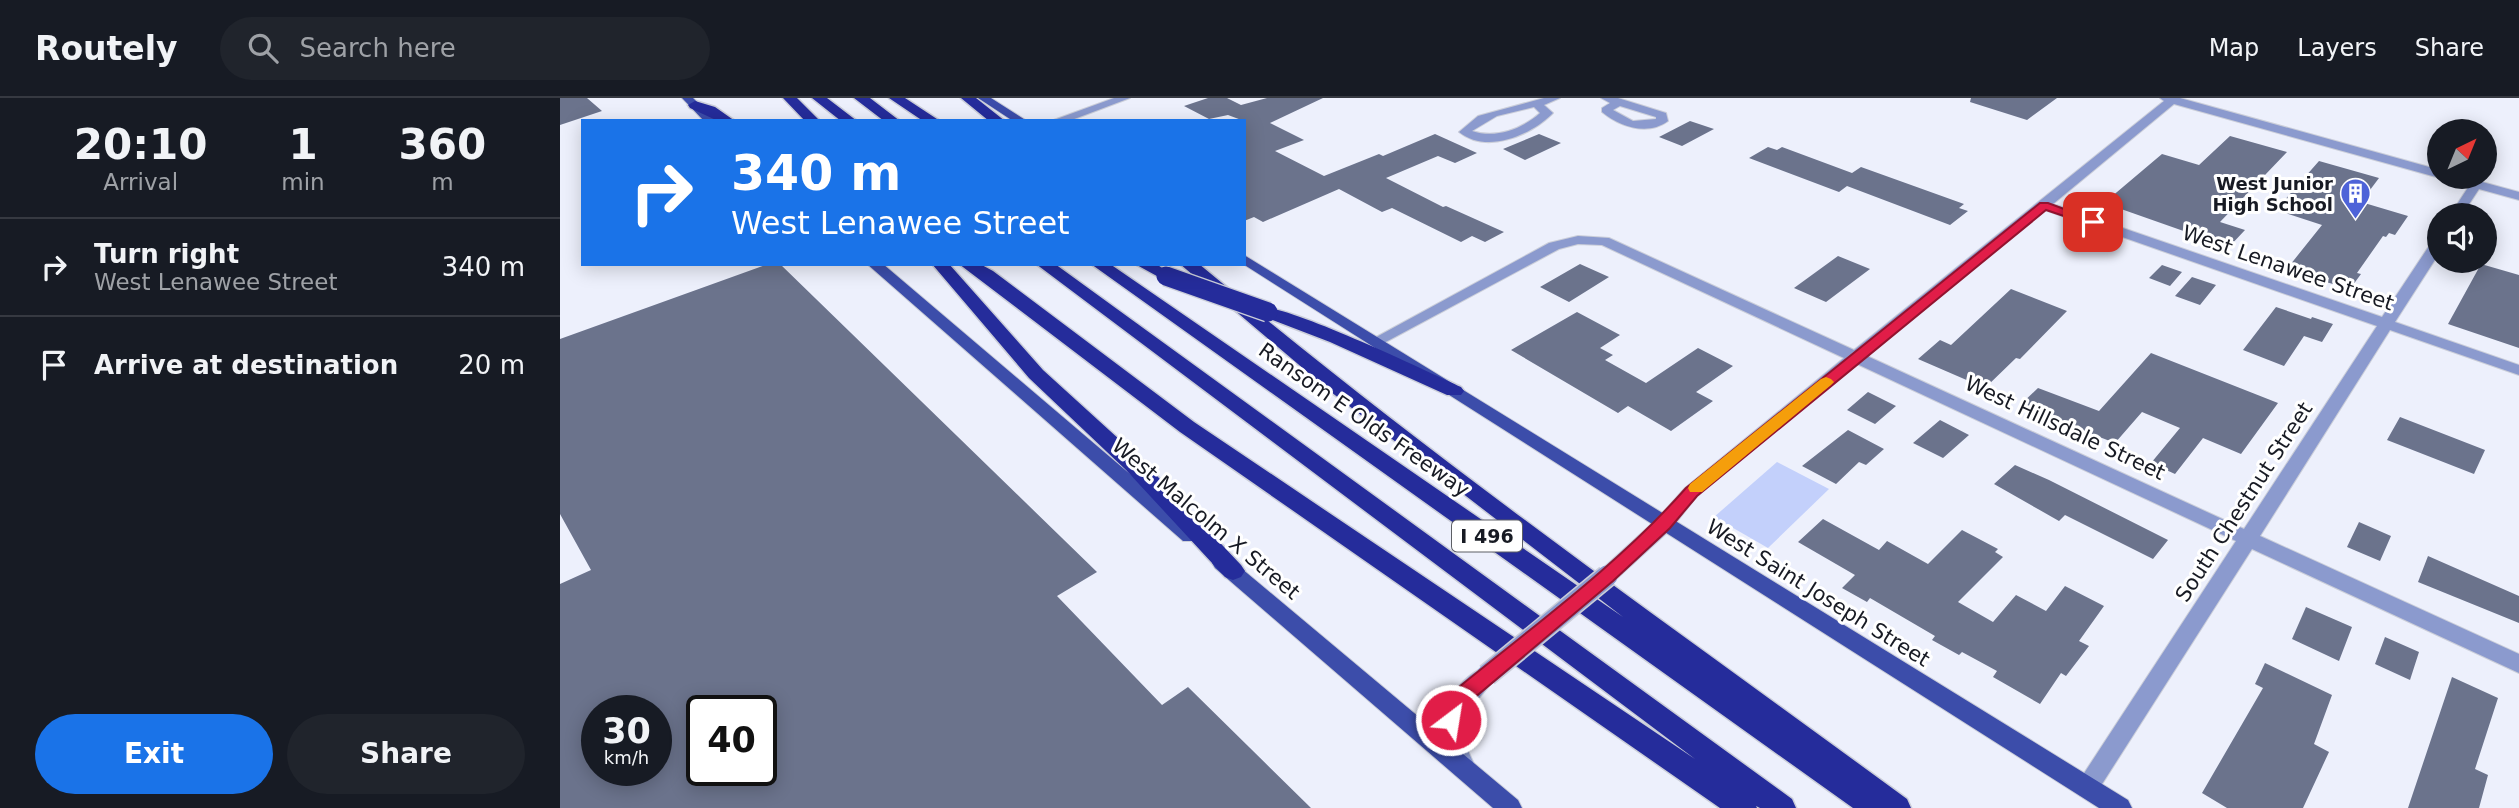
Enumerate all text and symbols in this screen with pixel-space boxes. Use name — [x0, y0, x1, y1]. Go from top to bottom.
search box — [220, 17, 710, 80]
text: Routely — [35, 29, 178, 68]
icon: search — [244, 29, 282, 67]
text: Search here — [300, 33, 456, 63]
text: Map — [2209, 34, 2259, 62]
text: Layers — [2297, 34, 2377, 62]
text: Share — [2415, 34, 2484, 62]
north arrow — [2427, 119, 2497, 189]
map controls — [2427, 119, 2497, 273]
text: 20:10 — [74, 120, 208, 169]
text: 1 — [288, 120, 318, 169]
text: 360 — [399, 120, 486, 169]
text: 340 m — [731, 145, 901, 202]
icon: right — [616, 147, 707, 238]
text: Arrival — [103, 169, 178, 195]
text: min — [281, 169, 325, 195]
text: m — [431, 169, 454, 195]
place label: West Junior High School — [2212, 173, 2333, 215]
building icon: West Junior High School — [2339, 176, 2373, 220]
pin — [2063, 192, 2123, 252]
icon: arrive — [2074, 203, 2112, 241]
button: sound — [2427, 203, 2497, 273]
text: West Lenawee Street — [731, 204, 1070, 242]
street label: West Lenawee Street — [2179, 220, 2397, 316]
text: Turn right — [94, 239, 239, 269]
icon: right — [35, 248, 73, 286]
text: 340 m — [442, 252, 525, 282]
text: West Lenawee Street — [94, 269, 337, 295]
street label: Ransom E Olds Freeway — [1254, 338, 1474, 502]
icon: arrive — [35, 346, 73, 384]
text: Arrive at destination — [94, 350, 398, 380]
text: 20 m — [458, 350, 525, 380]
street label: West Hillsdale Street — [1961, 371, 2169, 485]
street label: South Chestnut Street — [2170, 398, 2318, 606]
street label: West Malcolm X Street — [1107, 434, 1305, 604]
street label: West Saint Joseph Street — [1702, 514, 1934, 672]
road number: I 496 — [1452, 520, 1522, 551]
position arrow — [1414, 683, 1488, 757]
speed limit sign: 40 — [686, 695, 777, 786]
text: 30 — [602, 711, 651, 751]
button: Exit — [35, 714, 273, 794]
button: Share — [287, 714, 525, 794]
text: km/h — [604, 747, 649, 768]

